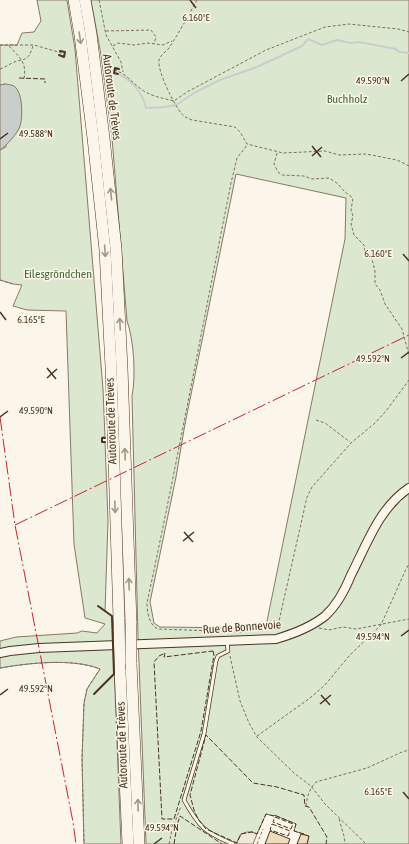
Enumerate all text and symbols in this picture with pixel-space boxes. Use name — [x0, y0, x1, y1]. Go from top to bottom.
text: 6.160°E — [182, 12, 211, 23]
one-way arrow — [76, 32, 84, 45]
street label: Autoroute de Trèves — [100, 53, 124, 141]
text: 49.590°N — [356, 75, 390, 86]
park label: Buchholz — [327, 92, 368, 106]
text: 49.588°N — [19, 128, 53, 139]
one-way arrow — [107, 188, 115, 201]
one-way arrow — [101, 244, 108, 257]
text: 6.160°E — [364, 248, 393, 259]
park label: Eilesgröndchen — [24, 267, 92, 281]
text: 6.165°E — [17, 314, 46, 325]
one-way arrow — [116, 318, 124, 331]
text: 49.592°N — [356, 353, 390, 364]
street label: Autoroute de Trèves — [102, 377, 120, 465]
text: 49.590°N — [19, 405, 53, 416]
one-way arrow — [121, 448, 129, 461]
one-way arrow — [112, 500, 119, 513]
one-way arrow — [125, 578, 133, 591]
street label: Rue de Bonnevoie — [202, 617, 282, 637]
text: 49.594°N — [356, 631, 390, 642]
text: 49.592°N — [19, 683, 53, 694]
street label: Autoroute de Trèves — [113, 701, 131, 789]
text: 6.165°E — [364, 786, 393, 797]
one-way arrow — [134, 799, 141, 812]
text: 49.594°N — [145, 822, 179, 833]

